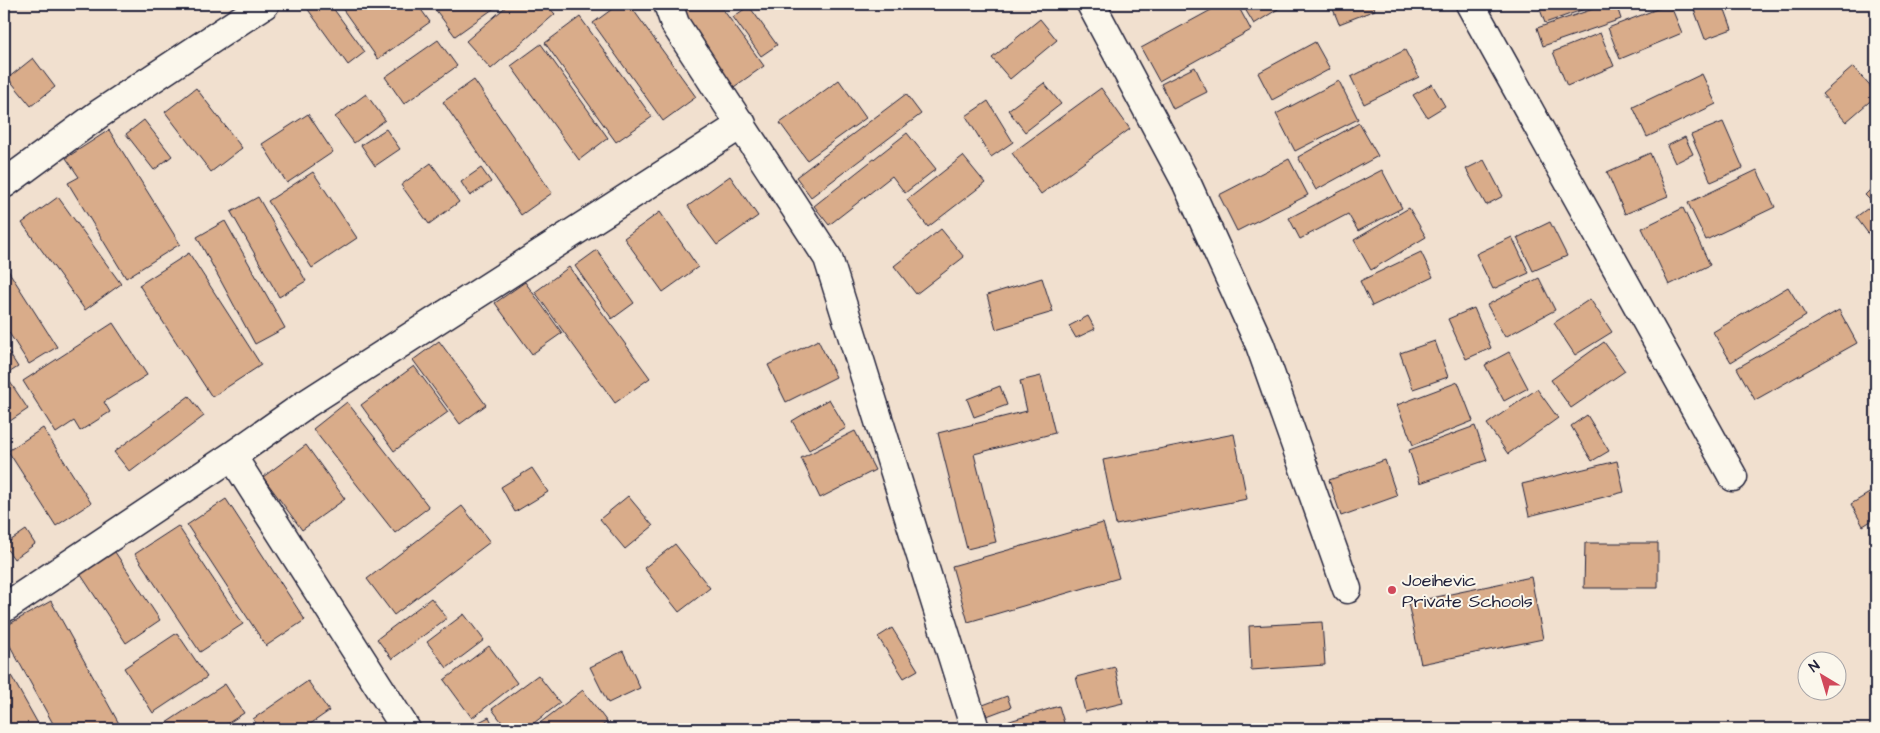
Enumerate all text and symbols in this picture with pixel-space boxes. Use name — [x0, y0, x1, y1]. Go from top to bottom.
place label: Joeihevic Private Schools — [1402, 568, 1533, 614]
marker: Joeihevic Private Schools — [1386, 584, 1398, 596]
north arrow — [1798, 650, 1848, 700]
text: N — [1805, 656, 1824, 677]

